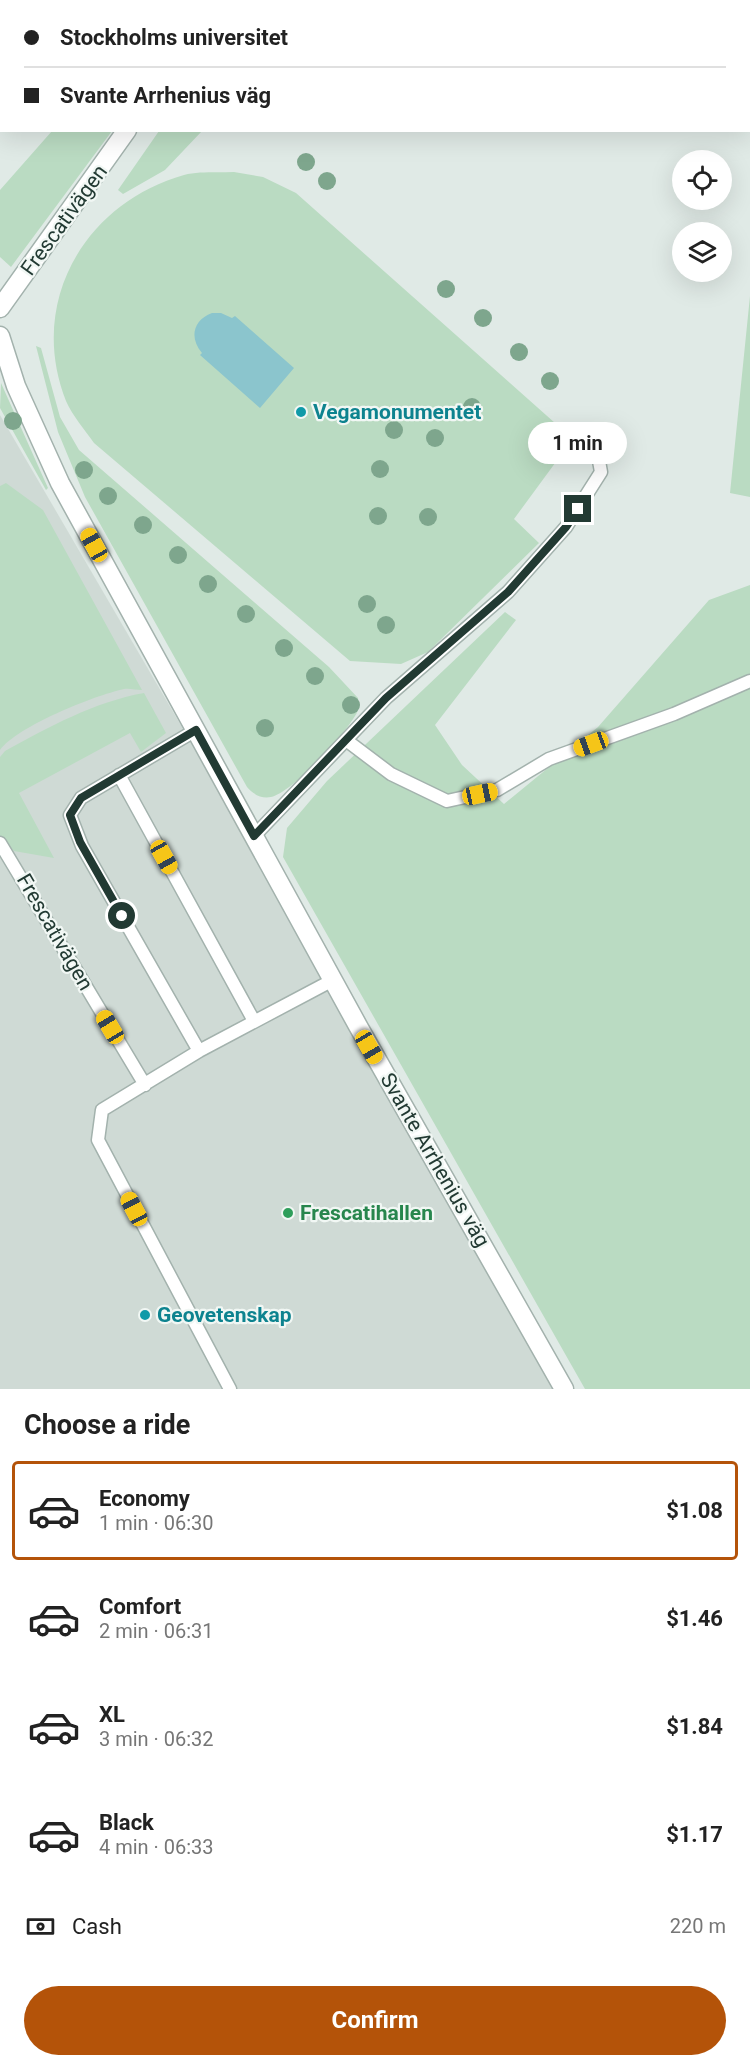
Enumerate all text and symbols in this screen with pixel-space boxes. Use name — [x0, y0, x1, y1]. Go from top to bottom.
text: Stockholms universitet — [60, 25, 288, 50]
text: Svante Arrhenius väg — [60, 83, 271, 108]
map controls — [672, 150, 732, 282]
button: locate — [672, 150, 732, 210]
street label: Frescativägen — [16, 160, 112, 280]
button: layers — [672, 222, 732, 282]
place label: Vegamonumentet — [313, 400, 481, 424]
marker: Vegamonumentet — [294, 405, 308, 419]
callout: 1 min — [528, 422, 628, 464]
text: 1 min — [552, 431, 603, 455]
route end — [564, 495, 591, 522]
car — [77, 525, 111, 565]
car — [571, 729, 611, 759]
car — [461, 781, 499, 807]
car — [147, 837, 181, 877]
street label: Frescativägen — [12, 869, 98, 995]
route start — [108, 902, 135, 929]
car — [93, 1007, 127, 1047]
car — [352, 1027, 386, 1067]
street label: Svante Arrhenius väg — [375, 1069, 495, 1251]
car — [118, 1189, 150, 1229]
place label: Frescatihallen — [300, 1201, 433, 1225]
marker: Frescatihallen — [281, 1206, 295, 1220]
place label: Geovetenskap — [157, 1303, 292, 1327]
marker: Geovetenskap — [138, 1308, 152, 1322]
text: Choose a ride — [24, 1409, 190, 1441]
icon: car — [27, 1484, 81, 1538]
text: Economy — [99, 1486, 190, 1511]
text: $1.08 — [666, 1498, 723, 1523]
text: 1 min · 06:30 — [99, 1511, 214, 1535]
icon: car — [27, 1592, 81, 1646]
text: Comfort — [99, 1594, 181, 1619]
text: $1.46 — [666, 1606, 723, 1631]
text: 2 min · 06:31 — [99, 1619, 214, 1643]
icon: car — [27, 1700, 81, 1754]
text: XL — [99, 1702, 125, 1727]
text: $1.84 — [666, 1714, 723, 1739]
text: 3 min · 06:32 — [99, 1727, 214, 1751]
icon: car — [27, 1808, 81, 1862]
text: Black — [99, 1810, 154, 1835]
text: $1.17 — [666, 1822, 723, 1847]
text: 4 min · 06:33 — [99, 1835, 214, 1859]
icon: cash — [24, 1910, 57, 1943]
text: Cash — [72, 1914, 122, 1939]
text: 220 m — [670, 1914, 726, 1938]
button: Confirm — [24, 1986, 726, 2055]

